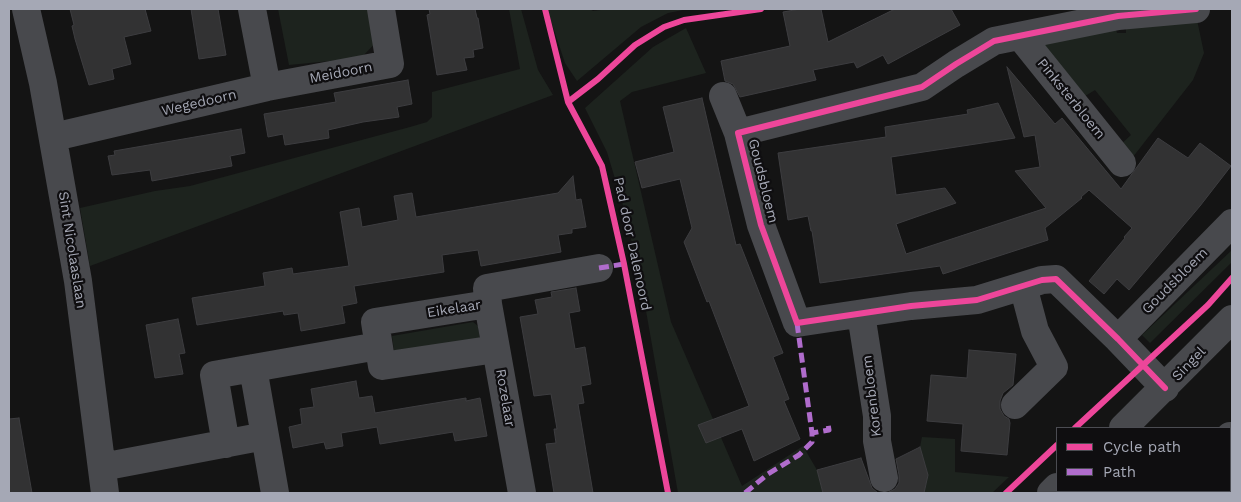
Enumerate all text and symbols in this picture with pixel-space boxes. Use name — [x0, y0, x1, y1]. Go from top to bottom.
street label: Pinksterbloem — [1033, 55, 1109, 143]
street label: Meidoorn — [308, 59, 374, 87]
street label: Wegedoorn — [160, 86, 238, 120]
street label: Goudsbloem — [744, 137, 782, 225]
street label: Pad door Dalenoord — [610, 176, 654, 312]
street label: Sint Nicolaaslaan — [54, 190, 90, 310]
street label: Goudsbloem — [1139, 245, 1211, 317]
street label: Eikelaar — [426, 296, 482, 322]
street label: Singel — [1169, 343, 1209, 385]
street label: Korenbloem — [859, 354, 885, 438]
street label: Rozelaar — [492, 368, 518, 428]
legend — [1056, 427, 1231, 492]
text: Cycle path — [1103, 438, 1181, 456]
text: Path — [1103, 463, 1136, 481]

